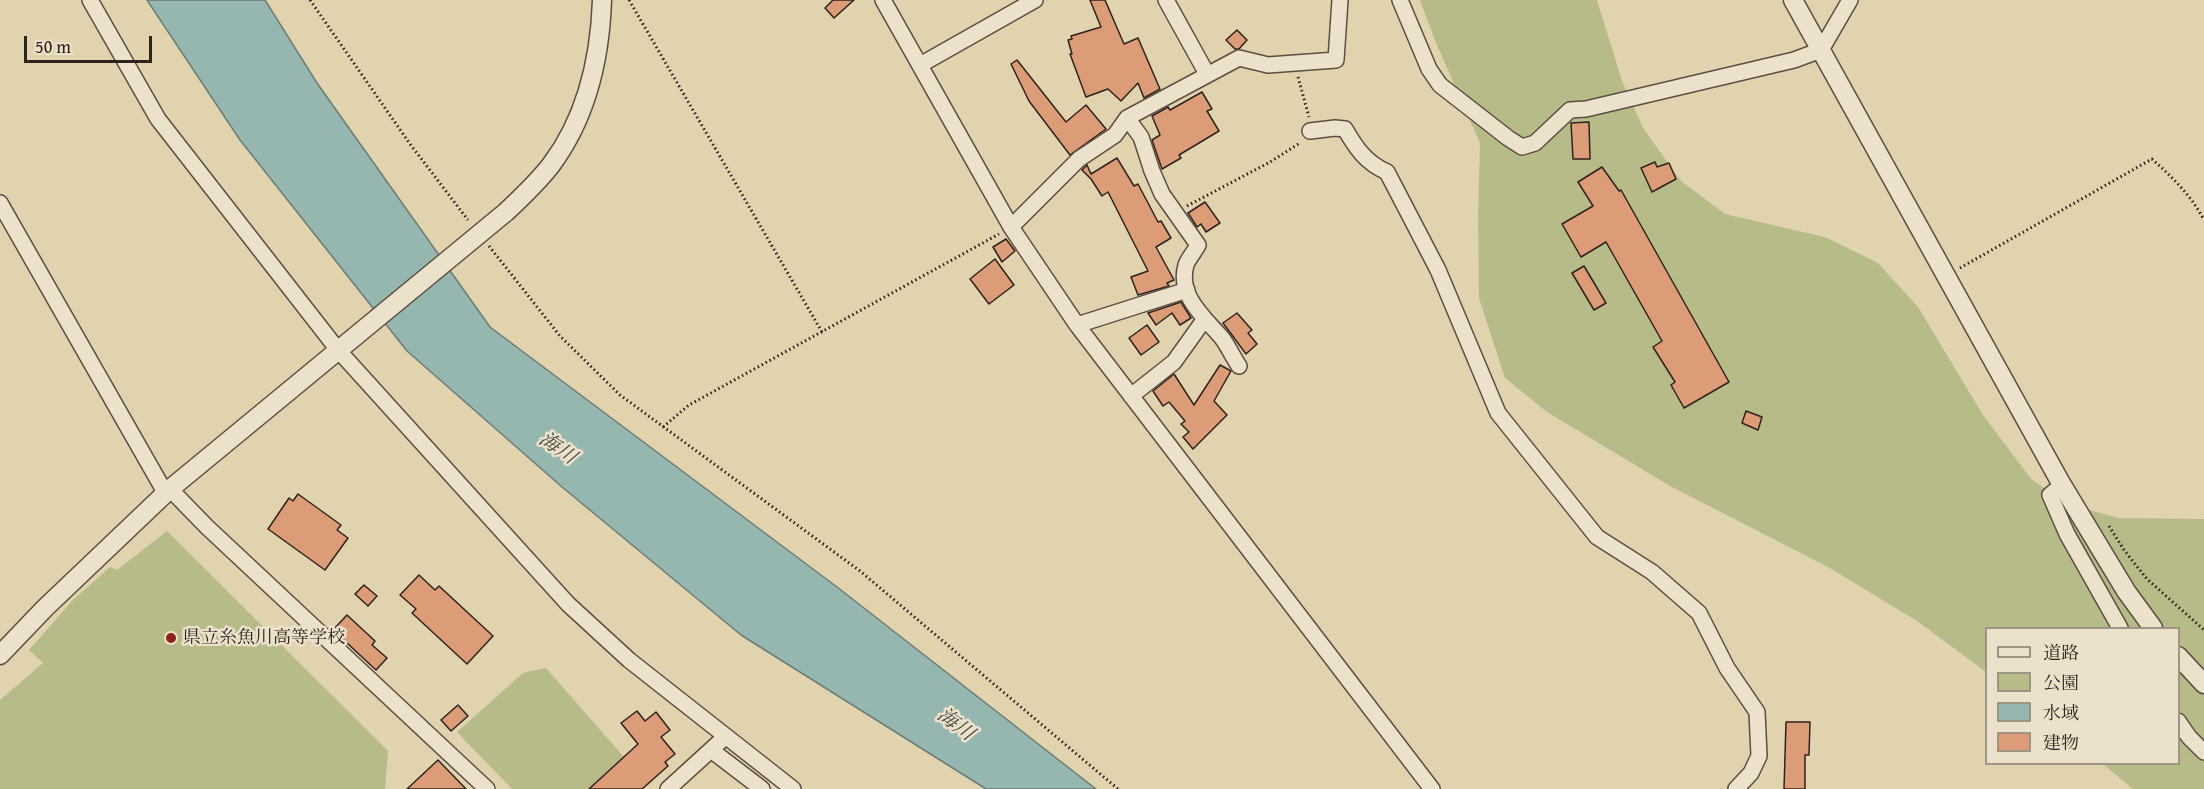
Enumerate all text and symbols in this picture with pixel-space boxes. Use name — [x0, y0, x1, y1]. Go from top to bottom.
scale bar — [27, 24, 154, 62]
text: 50 m — [35, 33, 71, 60]
water label: 海川 — [534, 428, 580, 470]
place label: 県立糸魚川高等学校 — [183, 627, 345, 649]
legend — [1985, 627, 2180, 765]
marker: 県立糸魚川高等学校 — [164, 631, 178, 645]
text: 道路 — [2043, 639, 2079, 666]
text: 公園 — [2043, 669, 2079, 696]
text: 水域 — [2043, 699, 2079, 726]
water label: 海川 — [932, 703, 978, 747]
text: 建物 — [2043, 729, 2079, 756]

